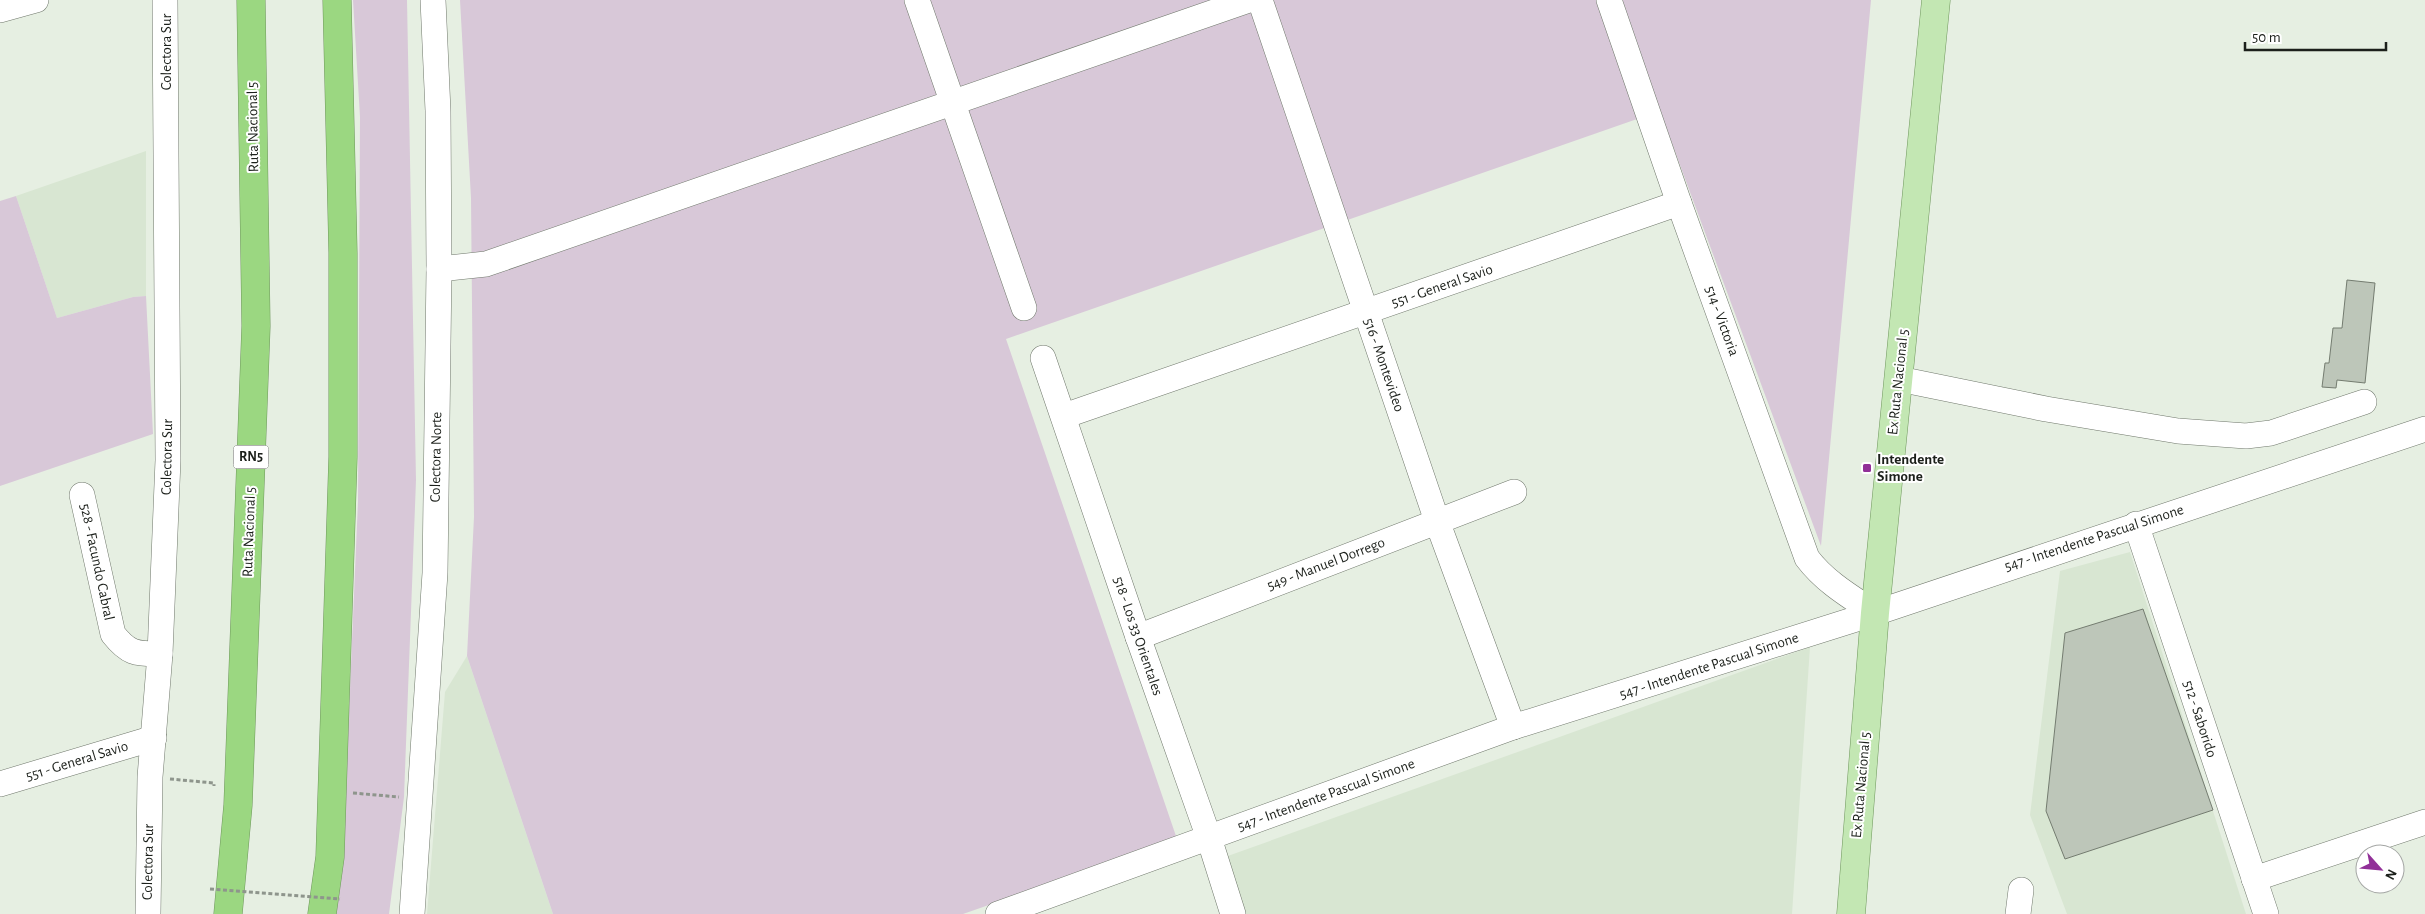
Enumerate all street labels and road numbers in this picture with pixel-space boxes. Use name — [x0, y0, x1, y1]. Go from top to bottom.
street label: Colectora Sur — [159, 14, 174, 90]
street label: Ruta Nacional 5 — [245, 82, 261, 172]
street label: 551 - General Savio — [1389, 262, 1495, 310]
street label: 514 - Victoria — [1702, 284, 1742, 358]
street label: 516 - Montevideo — [1361, 316, 1407, 414]
street label: Ex Ruta Nacional 5 — [1885, 328, 1911, 436]
street label: Colectora Norte — [428, 411, 444, 502]
street label: Colectora Sur — [159, 418, 175, 495]
road number: RN5 — [234, 446, 268, 468]
street label: Ruta Nacional 5 — [240, 487, 258, 577]
street label: 528 - Facundo Cabral — [77, 502, 117, 622]
street label: 547 - Intendente Pascual Simone — [2002, 502, 2186, 574]
street label: 549 - Manuel Dorrego — [1265, 535, 1387, 593]
street label: 518 - Los 33 Orientales — [1111, 575, 1165, 697]
street label: 547 - Intendente Pascual Simone — [1617, 630, 1801, 702]
street label: 512 - Saborido — [2180, 679, 2220, 759]
street label: Ex Ruta Nacional 5 — [1849, 731, 1873, 839]
street label: 551 - General Savio — [24, 738, 130, 784]
street label: 547 - Intendente Pascual Simone — [1235, 756, 1417, 834]
street label: Colectora Sur — [140, 823, 156, 900]

